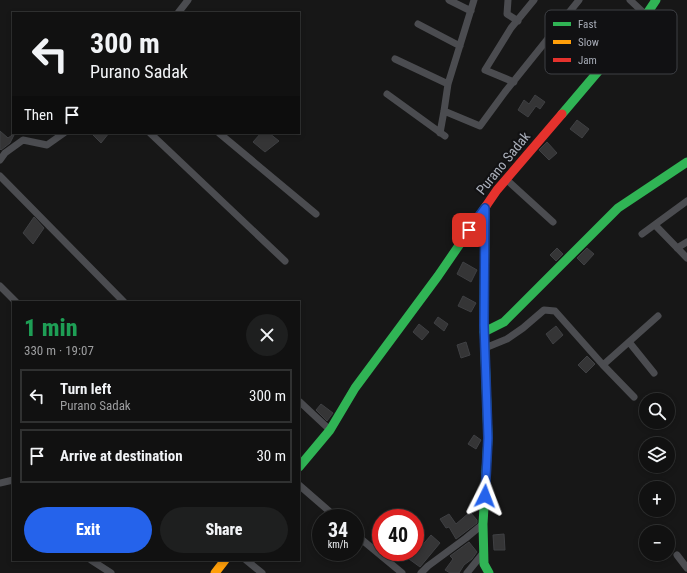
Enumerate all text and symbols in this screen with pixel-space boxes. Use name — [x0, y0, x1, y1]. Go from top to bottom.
legend — [545, 10, 677, 74]
text: Fast — [578, 18, 597, 31]
text: 300 m — [90, 27, 160, 60]
icon: left — [24, 28, 76, 80]
text: Slow — [578, 36, 599, 49]
text: Jam — [578, 54, 597, 67]
text: Purano Sadak — [90, 61, 188, 82]
icon: arrive — [61, 104, 83, 126]
text: Then — [24, 106, 53, 124]
street label: Purano Sadak — [473, 128, 534, 198]
pin — [452, 213, 486, 247]
icon: arrive — [458, 219, 480, 241]
text: 1 min — [24, 314, 78, 342]
button: close — [246, 314, 288, 356]
text: 330 m · 19:07 — [24, 343, 94, 358]
text: Turn left — [60, 380, 111, 398]
icon: left — [26, 385, 48, 407]
text: 300 m — [249, 387, 286, 405]
map controls — [639, 393, 675, 561]
button: search — [639, 393, 675, 429]
text: Purano Sadak — [60, 398, 131, 413]
button: layers — [639, 437, 675, 473]
icon: arrive — [26, 445, 48, 467]
text: Arrive at destination — [60, 447, 183, 465]
text: 30 m — [256, 447, 286, 465]
position arrow — [464, 475, 506, 517]
button: + — [639, 481, 675, 517]
button: Exit — [24, 507, 152, 553]
button: Share — [160, 507, 288, 553]
speed limit sign: 40 — [372, 509, 424, 561]
text: 34 — [328, 518, 348, 542]
button: − — [639, 525, 675, 561]
text: km/h — [328, 539, 348, 550]

